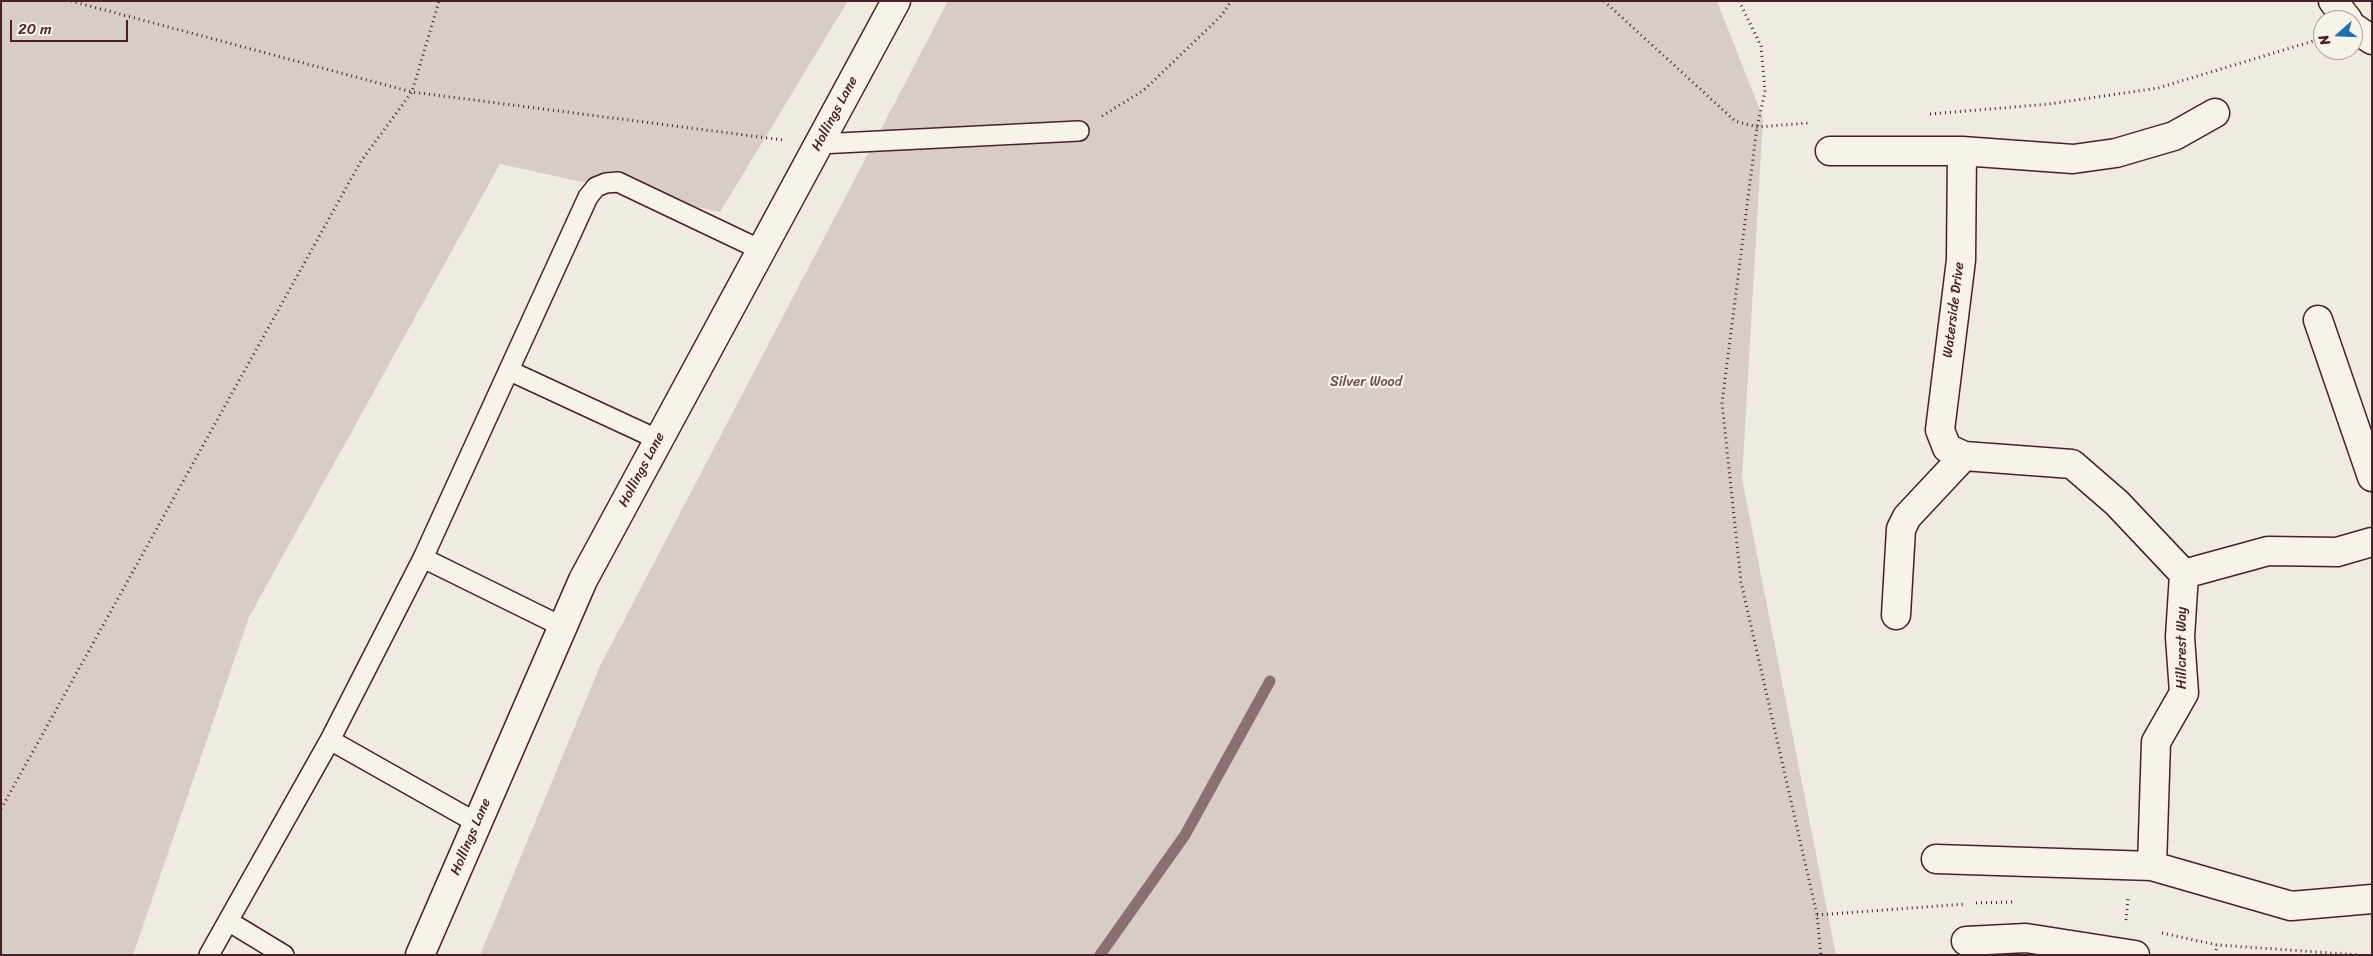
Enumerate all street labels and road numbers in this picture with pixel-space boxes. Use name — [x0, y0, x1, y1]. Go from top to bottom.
street label: Hollings Lane — [808, 74, 862, 154]
street label: Waterside Drive — [1940, 261, 1968, 359]
street label: Hollings Lane — [615, 430, 669, 510]
street label: Hillcrest Way — [2174, 607, 2190, 689]
street label: Hollings Lane — [447, 796, 495, 878]

